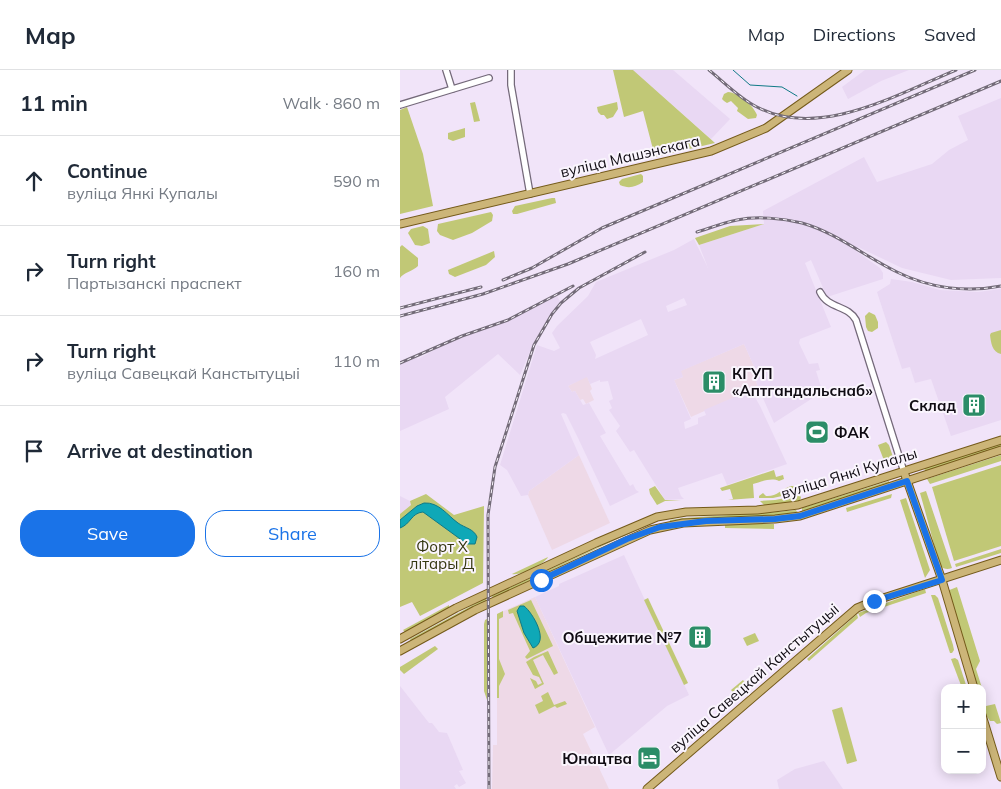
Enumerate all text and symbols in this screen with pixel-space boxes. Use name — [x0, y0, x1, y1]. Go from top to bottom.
text: Map — [25, 20, 76, 50]
text: Map — [748, 23, 785, 46]
text: Directions — [813, 23, 896, 46]
text: Saved — [924, 23, 976, 46]
text: 11 min — [20, 90, 88, 116]
text: Walk · 860 m — [282, 93, 380, 113]
street label: вуліца Машэнскага — [558, 131, 702, 181]
text: Continue — [67, 159, 147, 183]
icon: ahead — [20, 167, 48, 195]
text: 590 m — [333, 171, 380, 191]
text: вуліца Янкі Купалы — [67, 183, 218, 203]
text: Turn right — [67, 249, 156, 273]
icon: right — [20, 257, 48, 285]
text: 160 m — [333, 261, 380, 281]
text: Партызанскі праспект — [67, 273, 242, 293]
text: Turn right — [67, 339, 156, 363]
icon: right — [20, 347, 48, 375]
text: 110 m — [333, 351, 380, 371]
text: вуліца Савецкай Канстытуцыі — [67, 363, 300, 383]
place label: КГУП «Аптгандальснаб» — [732, 364, 873, 400]
building icon: КГУП «Аптгандальснаб» — [701, 369, 727, 395]
building icon: Склад — [961, 392, 987, 418]
place label: Склад — [909, 396, 957, 415]
sports icon: ФАК — [804, 419, 830, 445]
place label: ФАК — [834, 423, 870, 442]
icon: arrive — [20, 437, 48, 465]
text: Arrive at destination — [67, 439, 253, 463]
street label: вуліца Янкі Купалы — [779, 443, 919, 503]
button: Save — [20, 510, 195, 557]
button: Share — [205, 510, 380, 557]
park label: Форт X літары Д — [410, 537, 474, 573]
route start — [530, 569, 553, 592]
route end — [863, 590, 886, 613]
street label: вуліца Савецкай Канстытуцыі — [665, 599, 843, 757]
building icon: Общежитие №7 — [687, 624, 713, 650]
place label: Общежитие №7 — [563, 628, 682, 647]
map controls — [941, 684, 986, 774]
button: + — [941, 684, 986, 729]
button: − — [941, 729, 986, 774]
hotel icon: Юнацтва — [636, 745, 662, 771]
place label: Юнацтва — [562, 749, 632, 768]

